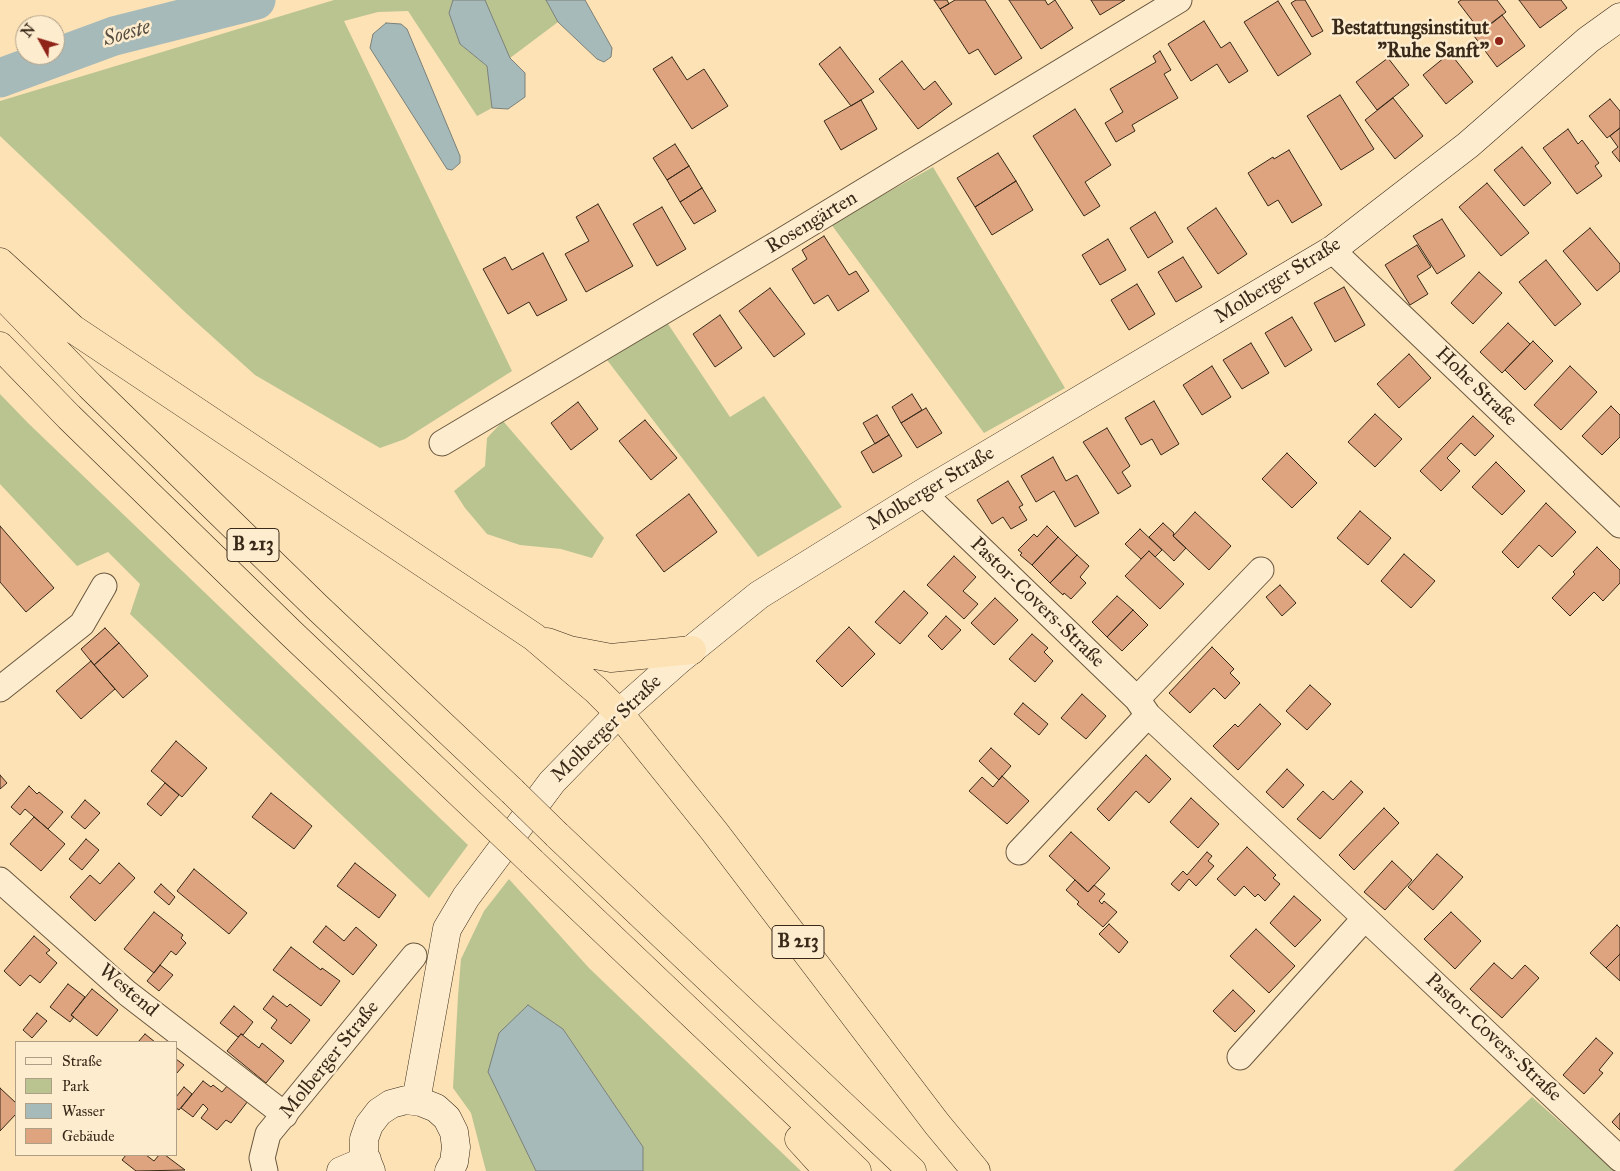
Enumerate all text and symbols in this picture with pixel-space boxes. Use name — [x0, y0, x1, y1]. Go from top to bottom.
north arrow — [15, 15, 65, 65]
water label: Soeste — [101, 15, 153, 53]
place label: Bestattungsinstitut "Ruhe Sanft" — [1331, 17, 1489, 64]
text: N — [18, 21, 39, 41]
marker: Bestattungsinstitut "Ruhe Sanft" — [1493, 35, 1505, 47]
street label: Rosengärten — [762, 186, 862, 260]
street label: Molberger Straße — [1211, 233, 1345, 329]
street label: Hohe Straße — [1430, 342, 1522, 432]
street label: Molberger Straße — [863, 442, 999, 536]
road number: B 213 — [227, 528, 279, 562]
street label: Pastor-Covers-Straße — [965, 533, 1109, 673]
street label: Molberger Straße — [547, 670, 667, 788]
road number: B 213 — [772, 926, 824, 959]
street label: Westend — [93, 959, 163, 1023]
street label: Pastor-Covers-Straße — [1420, 969, 1566, 1107]
street label: Molberger Straße — [275, 996, 385, 1124]
legend — [15, 1041, 178, 1156]
text: Straße — [62, 1052, 102, 1070]
text: Park — [62, 1077, 89, 1095]
text: Wasser — [62, 1102, 105, 1120]
text: Gebäude — [62, 1127, 115, 1145]

